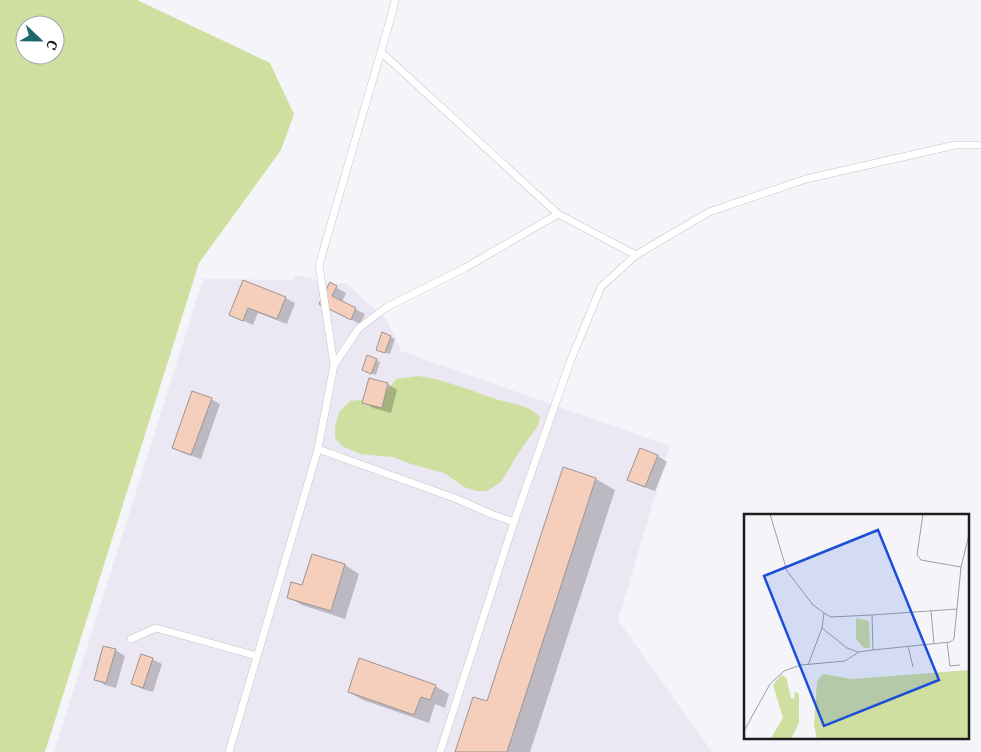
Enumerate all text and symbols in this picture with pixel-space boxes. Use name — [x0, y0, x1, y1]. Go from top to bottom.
north arrow — [15, 15, 65, 65]
text: С — [42, 37, 62, 53]
inset map — [744, 514, 968, 740]

